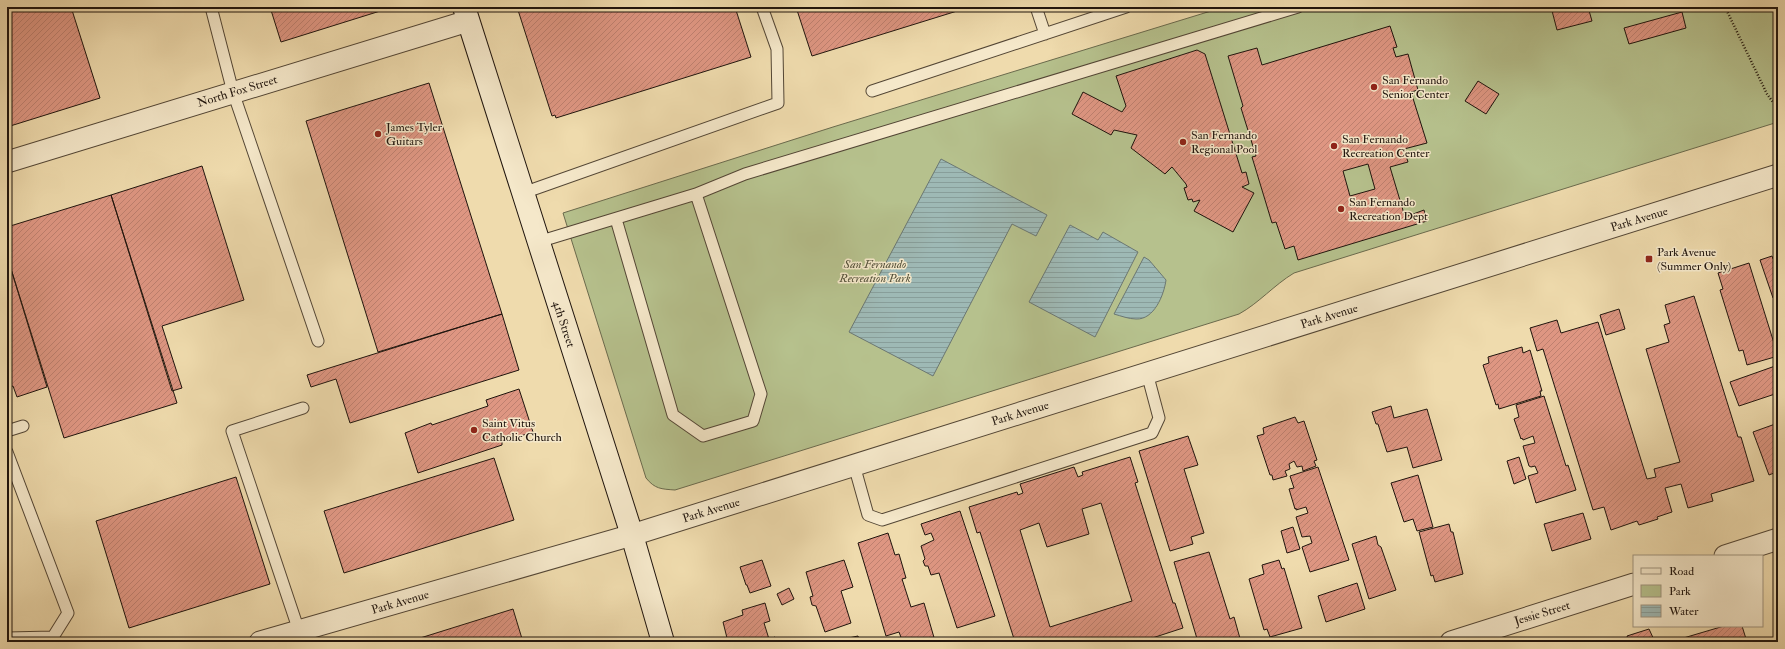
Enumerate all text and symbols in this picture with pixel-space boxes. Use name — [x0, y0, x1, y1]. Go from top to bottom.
street label: North Fox Street — [195, 72, 279, 111]
place label: San Fernando Senior Center — [1382, 73, 1450, 102]
marker: San Fernando Senior Center — [1369, 82, 1379, 92]
place label: James Tyler Guitars — [385, 120, 442, 149]
place label: San Fernando Regional Pool — [1191, 128, 1257, 157]
marker: James Tyler Guitars — [373, 129, 383, 139]
place label: San Fernando Recreation Center — [1342, 132, 1430, 161]
marker: San Fernando Regional Pool — [1178, 137, 1188, 147]
marker: San Fernando Recreation Center — [1329, 141, 1339, 151]
place label: San Fernando Recreation Dept — [1349, 195, 1428, 224]
marker: San Fernando Recreation Dept — [1336, 204, 1346, 214]
street label: Park Avenue — [1609, 204, 1670, 235]
place label: Park Avenue (Summer Only) — [1657, 245, 1731, 274]
marker: Park Avenue (Summer Only) — [1644, 254, 1654, 264]
park label: San Fernando Recreation Park — [838, 257, 911, 286]
street label: 4th Street — [549, 299, 578, 349]
street label: Park Avenue — [1299, 301, 1360, 332]
street label: Park Avenue — [990, 398, 1051, 429]
place label: Saint Vitus Catholic Church — [482, 416, 563, 445]
marker: Saint Vitus Catholic Church — [469, 425, 479, 435]
street label: Park Avenue — [681, 495, 742, 526]
legend — [1633, 555, 1763, 627]
text: Road — [1669, 564, 1694, 579]
text: Park — [1669, 584, 1691, 599]
street label: Park Avenue — [370, 587, 431, 618]
street label: Jessie Street — [1512, 598, 1572, 629]
text: Water — [1668, 604, 1699, 619]

